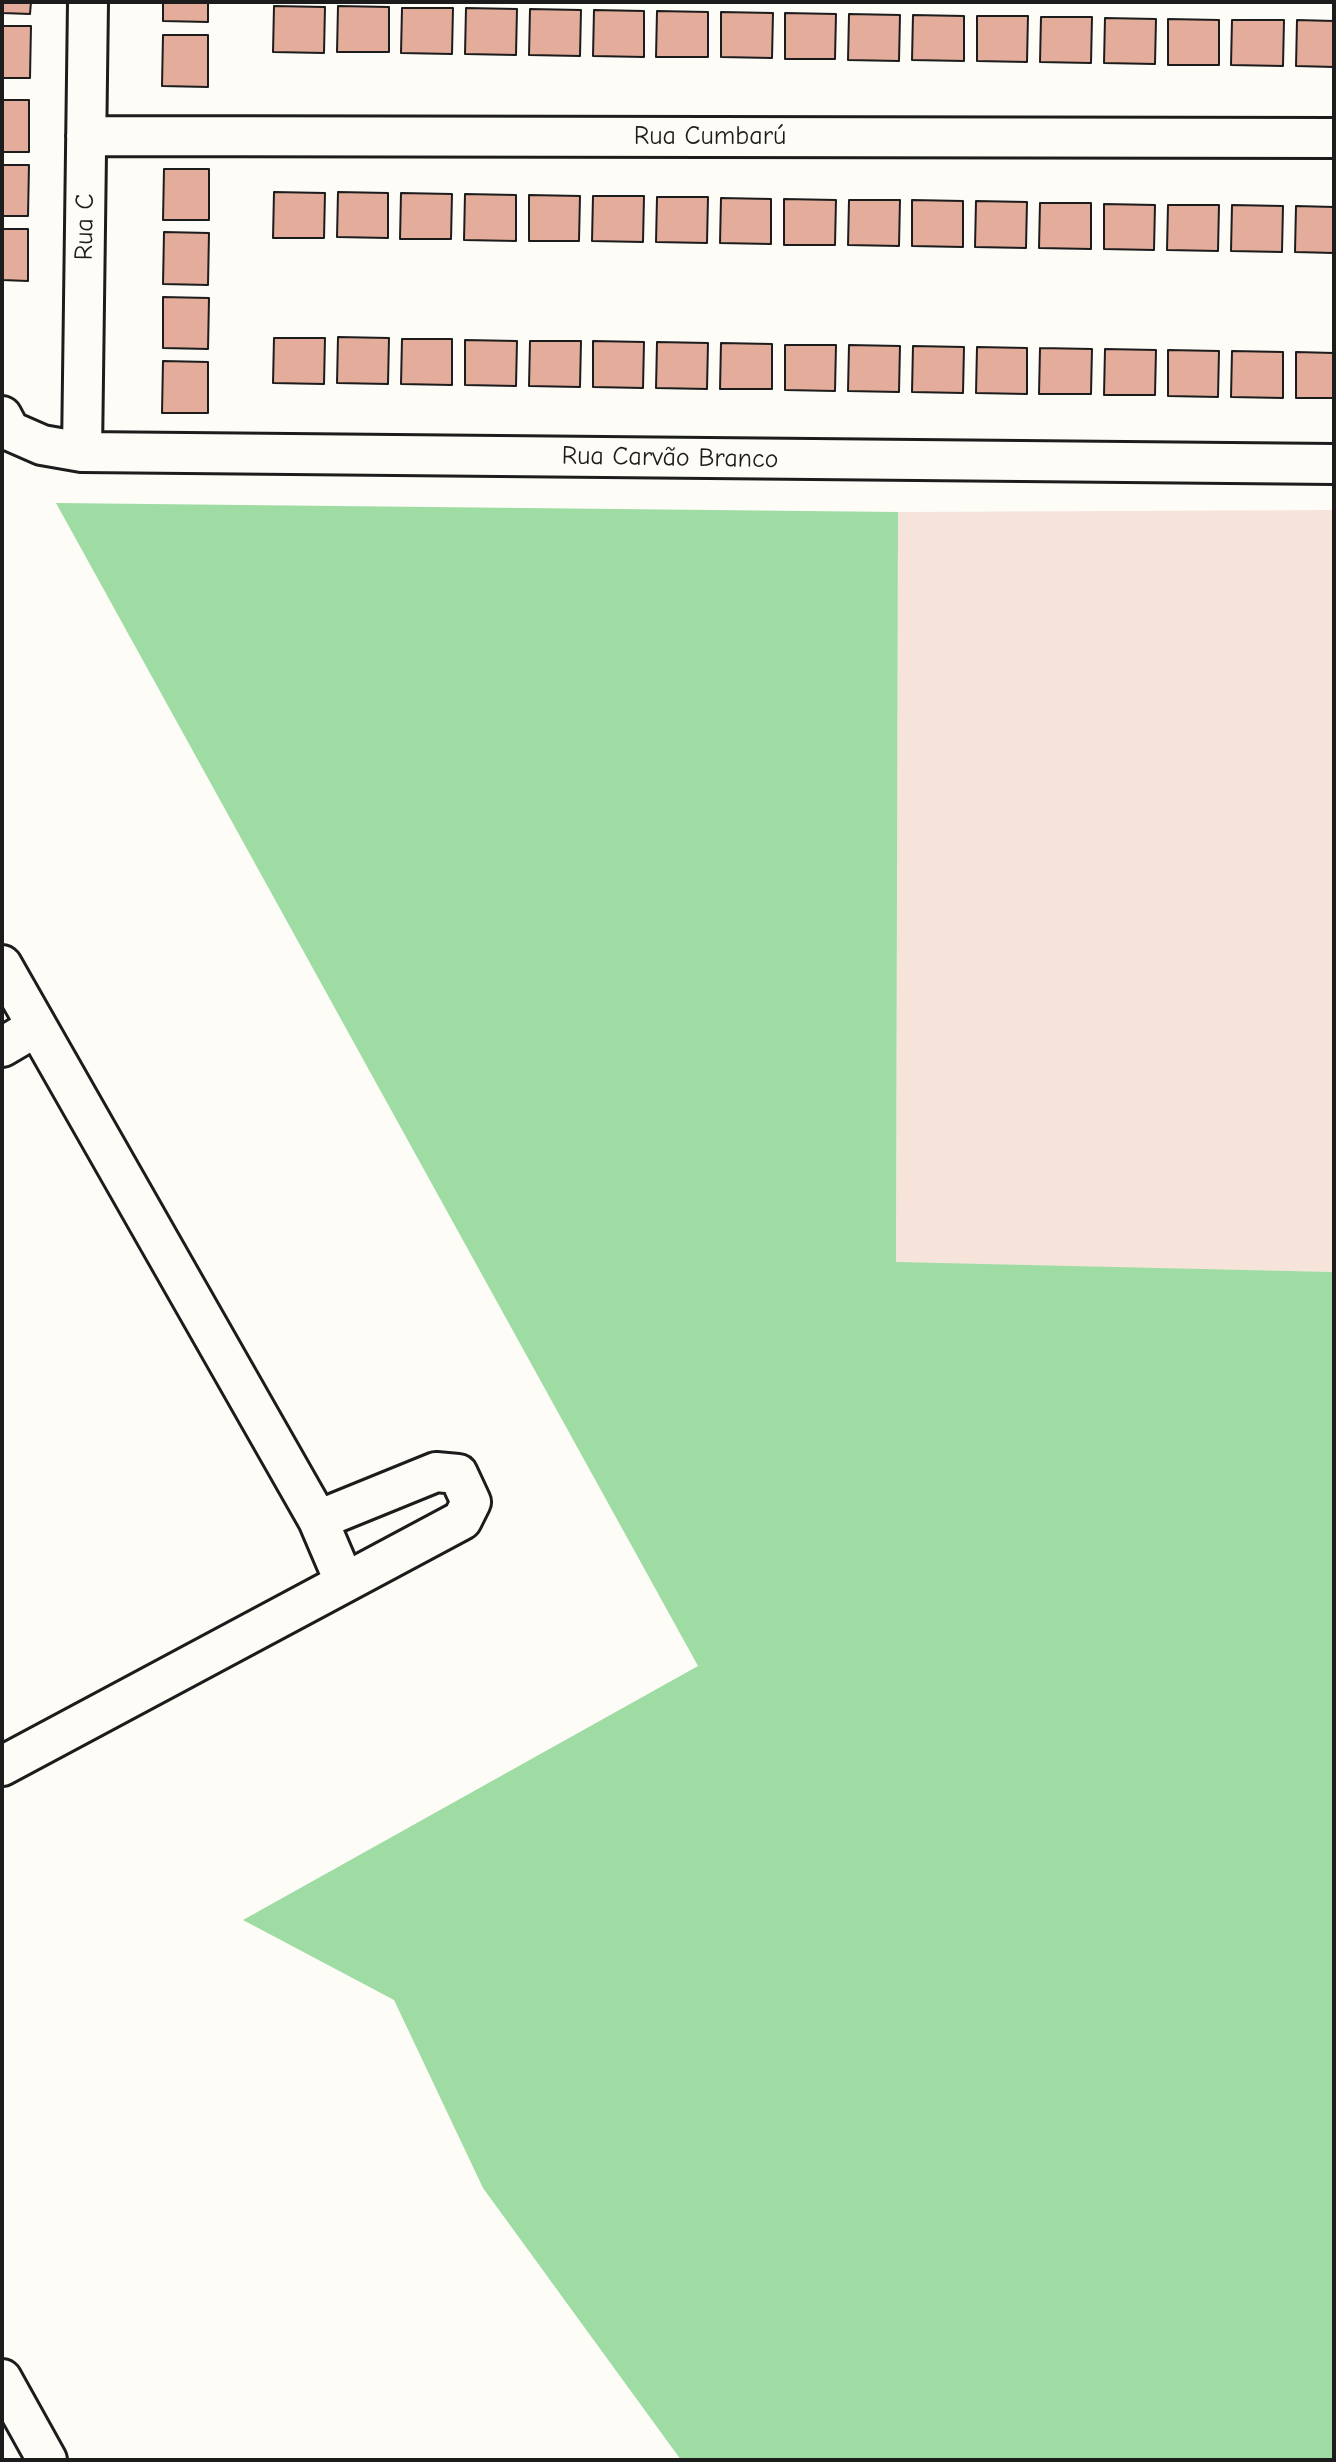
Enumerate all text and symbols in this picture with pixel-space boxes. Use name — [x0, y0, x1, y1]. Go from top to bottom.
street label: Rua Cumbarú — [634, 121, 786, 153]
street label: Rua C — [69, 193, 101, 261]
street label: Rua Carvão Branco — [561, 441, 779, 475]

